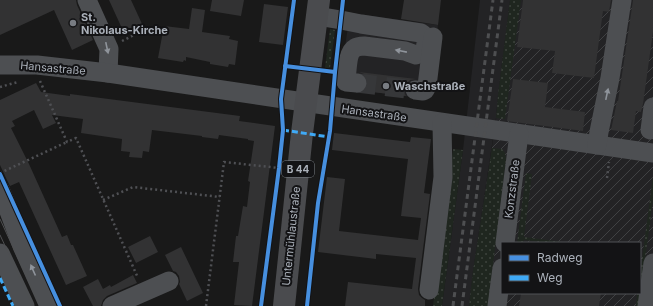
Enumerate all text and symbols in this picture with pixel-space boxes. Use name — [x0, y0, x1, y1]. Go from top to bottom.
place label: St. Nikolaus-Kirche — [81, 10, 168, 37]
marker: St. Nikolaus-Kirche — [68, 18, 78, 28]
one-way arrow — [105, 42, 111, 55]
one-way arrow — [395, 48, 408, 54]
street label: Hansastraße — [20, 58, 86, 78]
place label: Waschstraße — [394, 79, 466, 93]
marker: Waschstraße — [381, 81, 391, 91]
one-way arrow — [604, 88, 610, 100]
street label: Hansastraße — [340, 101, 408, 125]
street label: Konzstraße — [501, 159, 523, 219]
road number: B 44 — [282, 161, 314, 177]
street label: Untermühlaustraße — [279, 186, 303, 286]
legend — [501, 242, 641, 294]
text: Radweg — [537, 250, 583, 265]
one-way arrow — [30, 265, 36, 276]
text: Weg — [537, 270, 563, 285]

